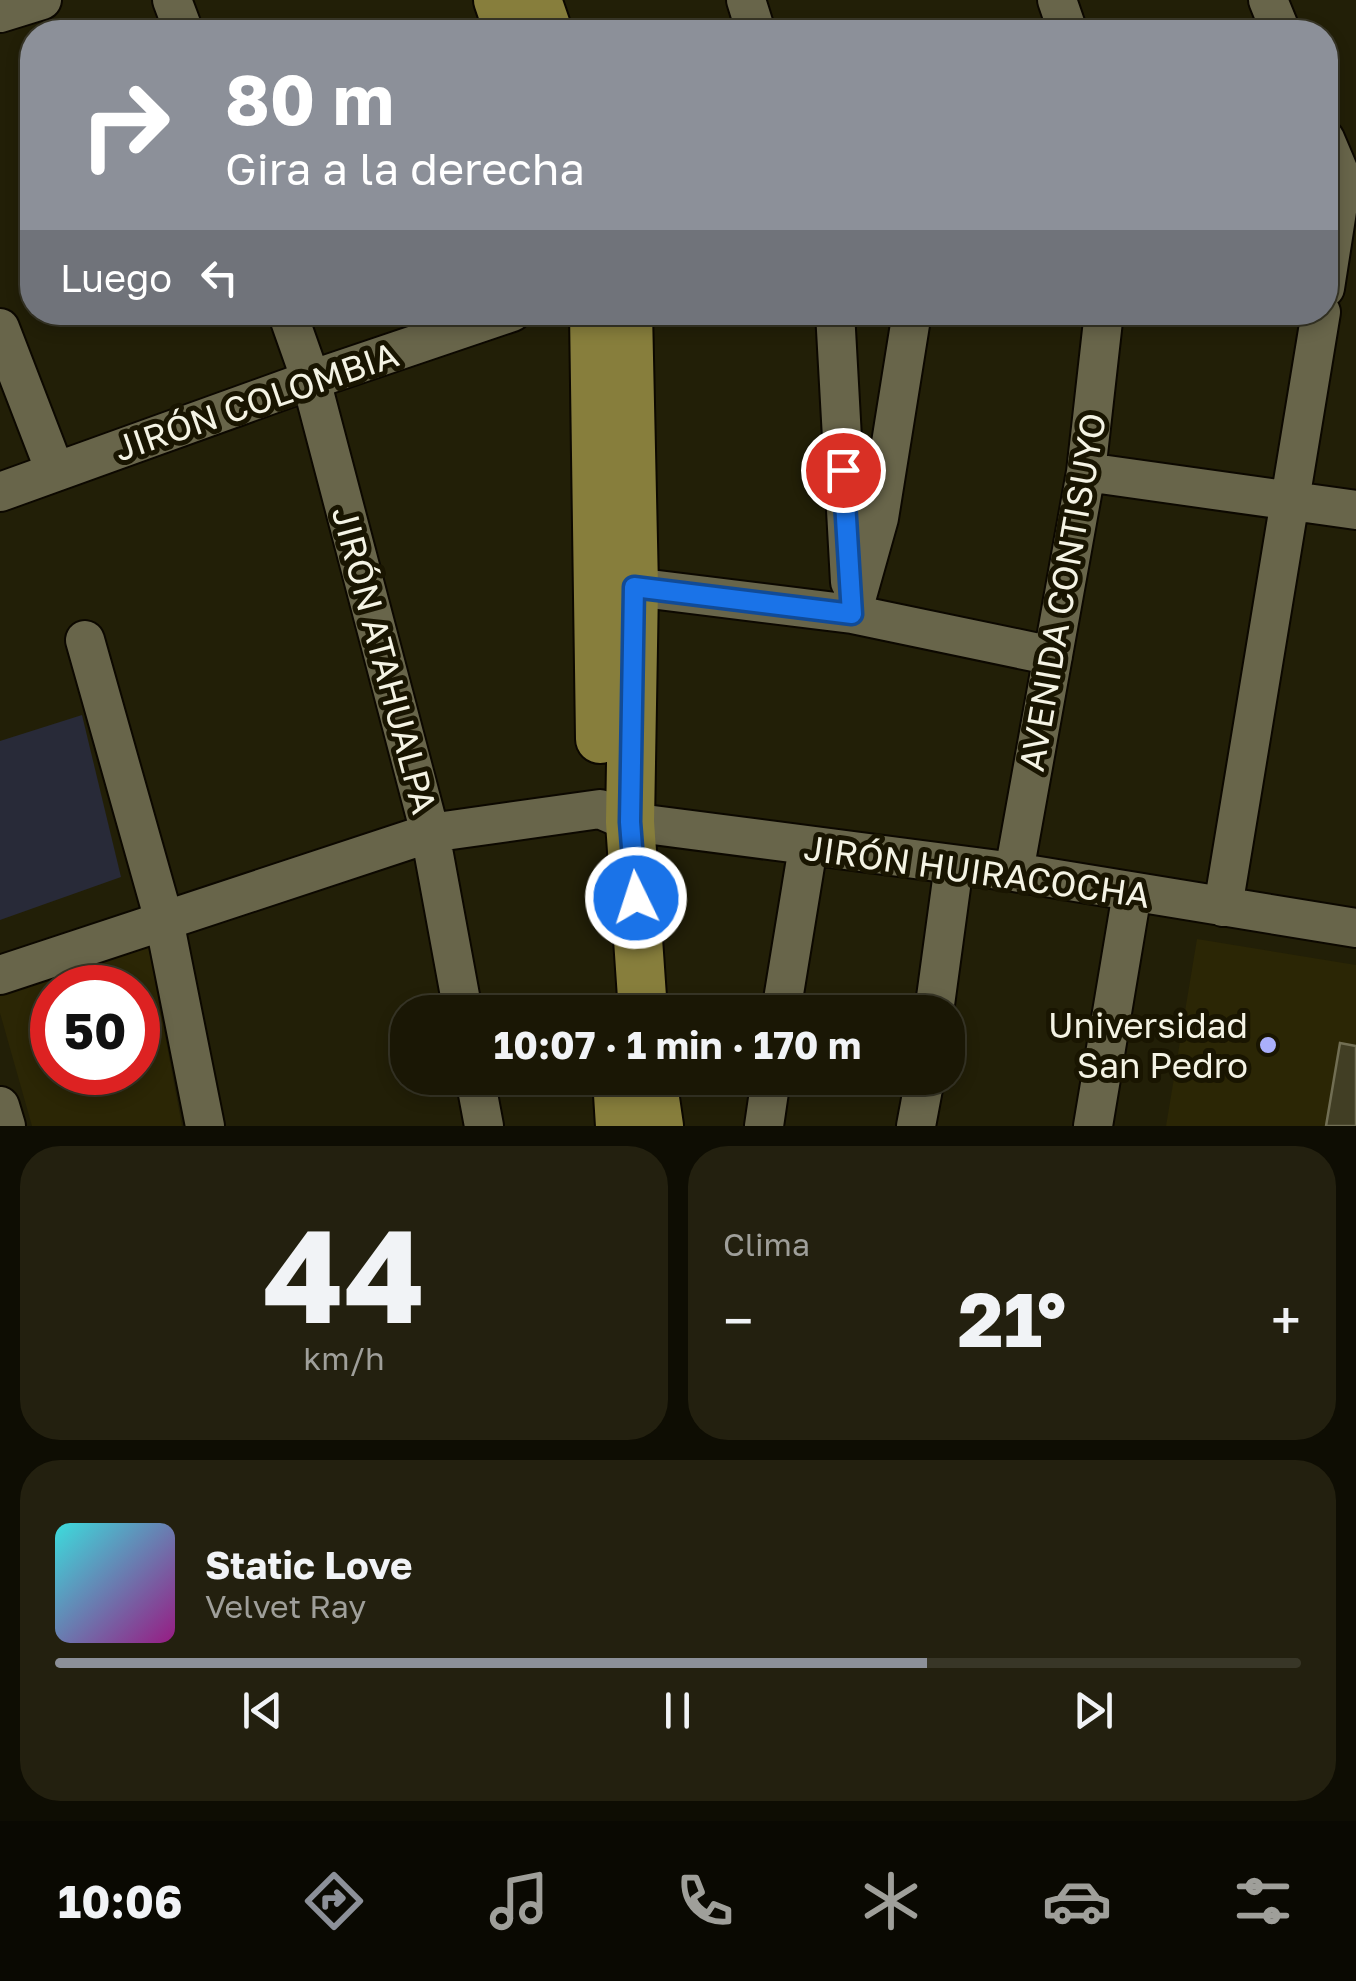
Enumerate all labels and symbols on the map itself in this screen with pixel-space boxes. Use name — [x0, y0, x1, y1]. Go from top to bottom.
street label: JIRÓN COLOMBIA — [108, 333, 404, 469]
street label: AVENIDA CONTISUYO — [1010, 410, 1114, 774]
pin — [801, 428, 886, 513]
street label: JIRÓN ATAHUALPA — [324, 502, 446, 818]
street label: JIRÓN HUIRACOCHA — [801, 826, 1153, 916]
position arrow — [584, 846, 688, 950]
speed limit sign: 50 — [30, 965, 160, 1095]
place label: Universidad San Pedro — [1048, 1004, 1248, 1086]
marker: Universidad San Pedro — [1257, 1034, 1279, 1056]

